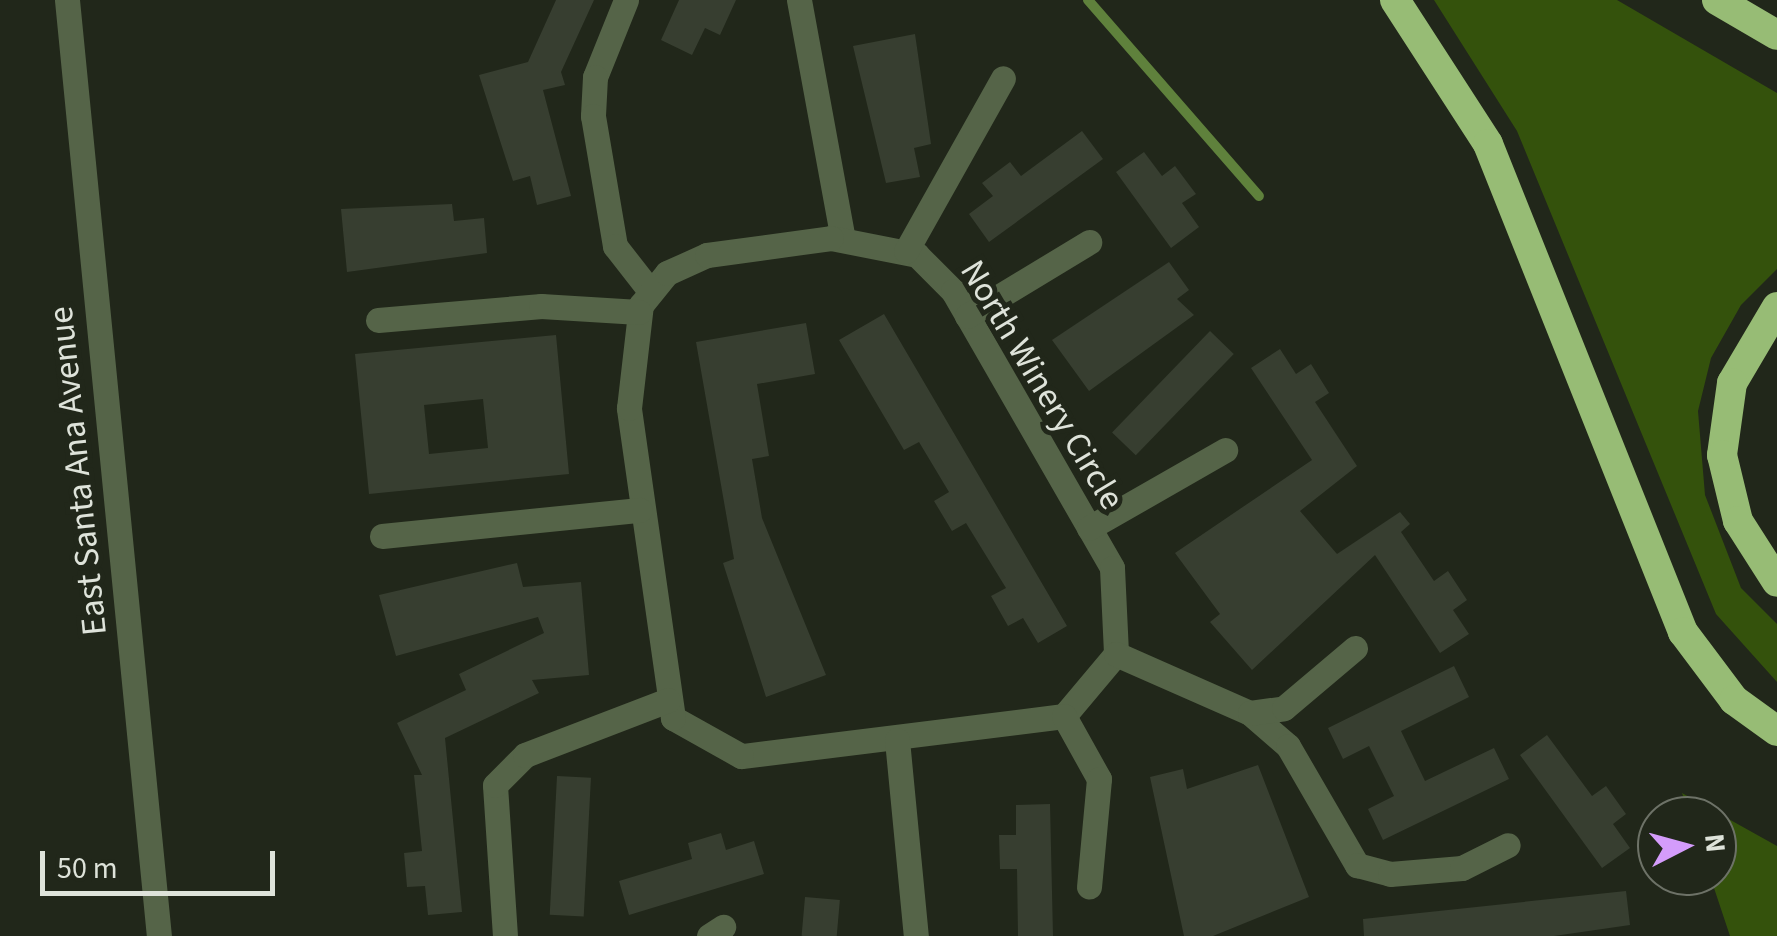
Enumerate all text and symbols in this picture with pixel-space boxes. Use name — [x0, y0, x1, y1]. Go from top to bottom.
street label: North Winery Circle — [951, 253, 1133, 517]
street label: East Santa Ana Avenue — [40, 304, 116, 638]
north arrow — [1637, 796, 1737, 896]
scale bar — [45, 831, 280, 893]
text: N — [1694, 832, 1736, 854]
text: 50 m — [57, 847, 118, 890]

